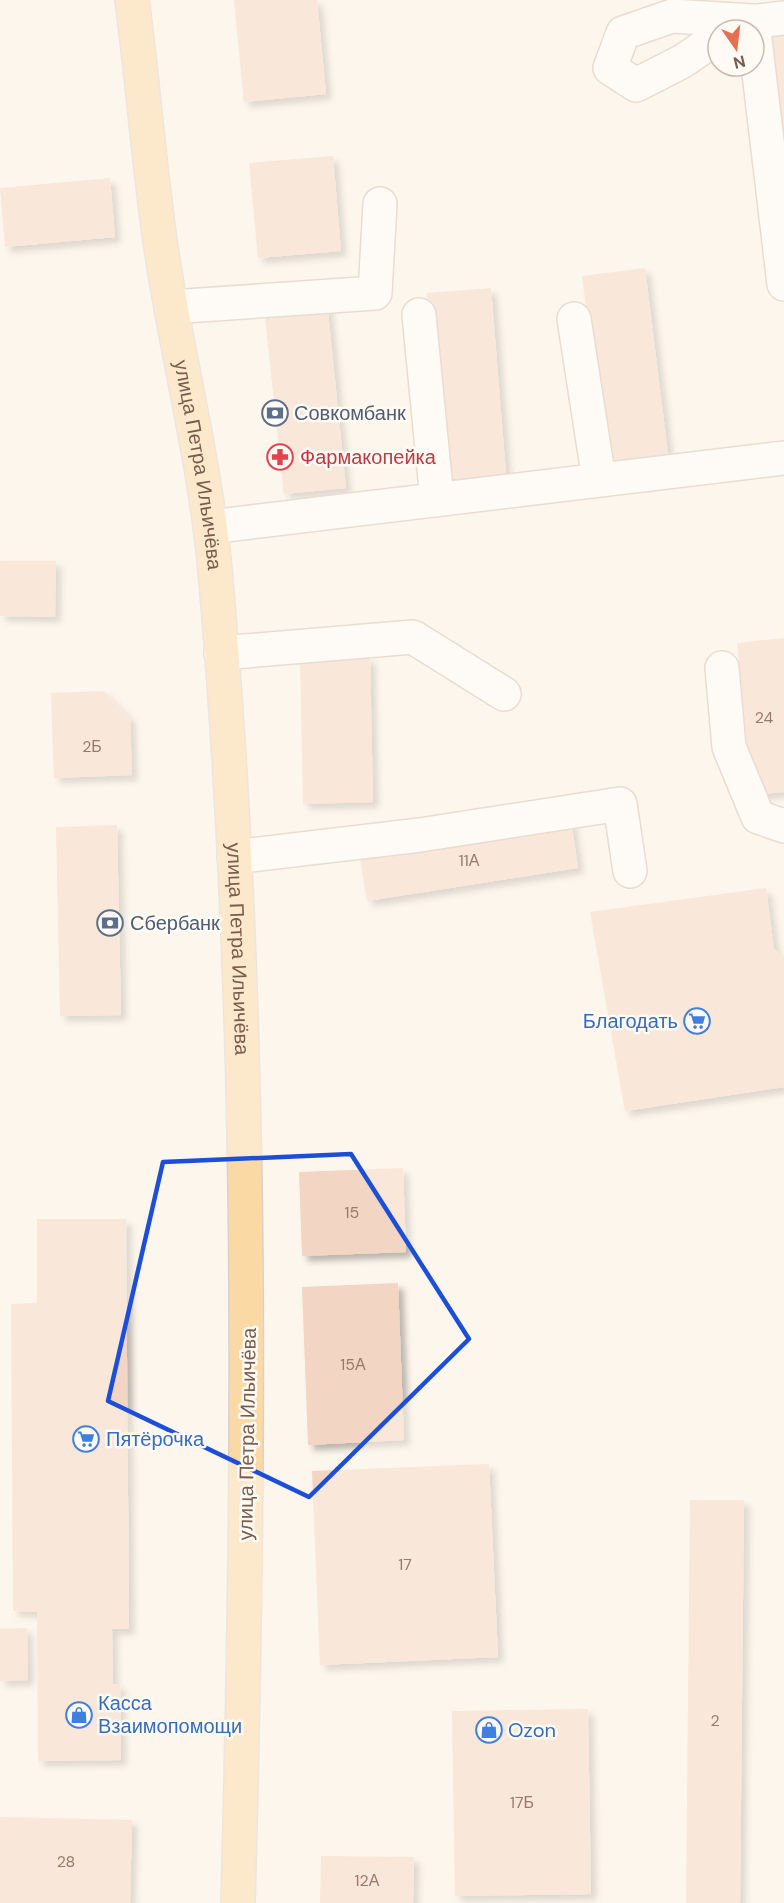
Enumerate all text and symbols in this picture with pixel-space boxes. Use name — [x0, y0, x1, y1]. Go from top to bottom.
north arrow — [706, 18, 766, 78]
text: N — [731, 50, 748, 74]
street label: улица Петра Ильичёва — [168, 358, 228, 572]
bank icon: Совкомбанк — [260, 398, 290, 428]
place label: Совкомбанк — [294, 400, 406, 426]
pharmacy icon: Фармакопейка — [265, 442, 295, 472]
place label: Фармакопейка — [300, 444, 437, 470]
house number: 24 — [755, 707, 774, 728]
house number: 2Б — [82, 736, 102, 757]
street label: улица Петра Ильичёва — [221, 842, 255, 1056]
house number: 11А — [459, 850, 480, 871]
bank icon: Сбербанк — [95, 908, 125, 938]
place label: Сбербанк — [130, 910, 220, 936]
supermarket icon: Благодать — [682, 1006, 712, 1036]
place label: Благодать — [583, 1008, 678, 1034]
house number: 15 — [345, 1202, 359, 1223]
street label: улица Петра Ильичёва — [232, 1327, 262, 1540]
house number: 15А — [340, 1354, 366, 1375]
supermarket icon: Пятёрочка — [71, 1424, 101, 1454]
place label: Пятёрочка — [106, 1426, 205, 1452]
house number: 17 — [398, 1554, 412, 1575]
place label: Касса Взаимопомощи — [98, 1690, 242, 1739]
shop icon: Касса Взаимопомощи — [64, 1700, 94, 1730]
house number: 2 — [710, 1710, 720, 1731]
shop icon: Ozon — [474, 1715, 504, 1745]
place label: Ozon — [508, 1717, 556, 1743]
house number: 17Б — [510, 1792, 534, 1813]
house number: 28 — [57, 1851, 75, 1872]
house number: 12А — [355, 1870, 380, 1891]

